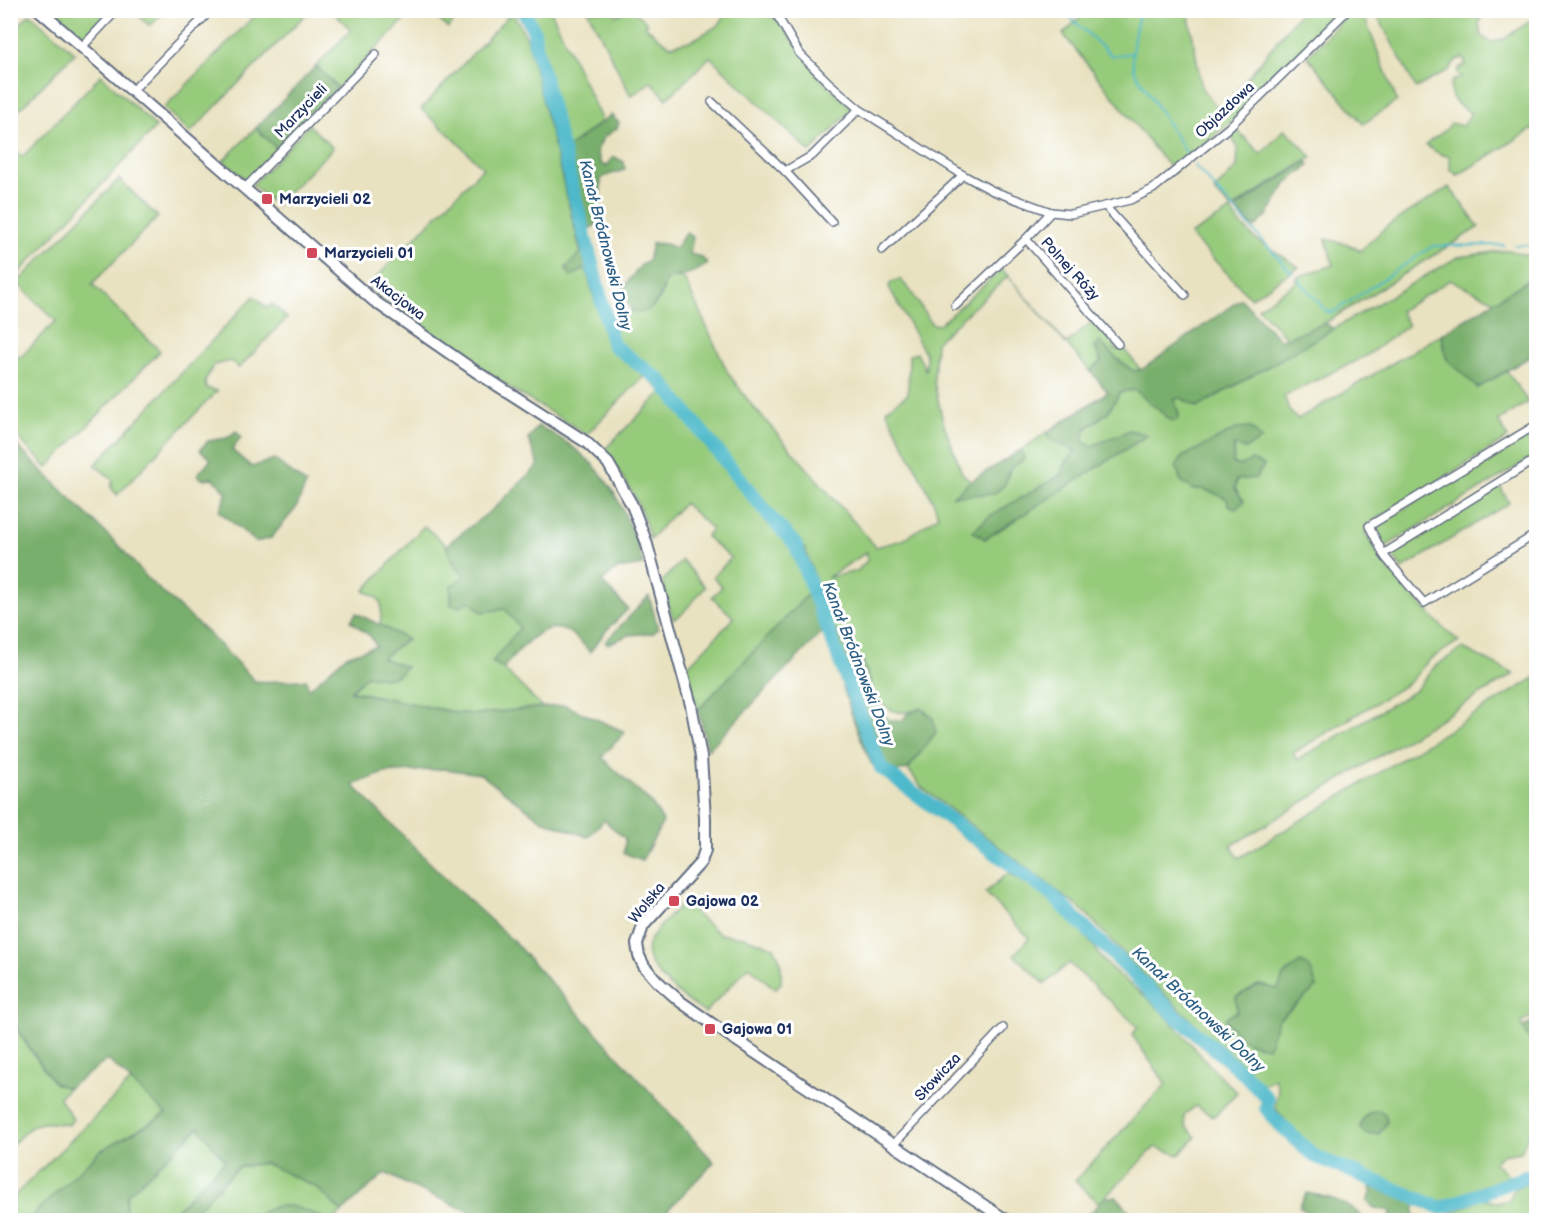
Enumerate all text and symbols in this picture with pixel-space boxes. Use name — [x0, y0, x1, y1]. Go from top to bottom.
street label: Objazdowa — [1191, 78, 1259, 142]
street label: Marzycieli — [271, 80, 331, 142]
water label: Kanał Bródnowski Dolny — [575, 158, 636, 333]
place label: Marzycieli 02 — [279, 190, 371, 209]
marker: Marzycieli 02 — [260, 192, 274, 206]
street label: Polnej Róży — [1037, 233, 1104, 305]
place label: Marzycieli 01 — [324, 244, 413, 263]
marker: Marzycieli 01 — [305, 246, 319, 260]
street label: Akacjowa — [367, 271, 429, 325]
water label: Kanał Bródnowski Dolny — [818, 579, 899, 750]
street label: Wolska — [625, 878, 669, 928]
place label: Gajowa 02 — [686, 892, 759, 911]
marker: Gajowa 02 — [667, 894, 681, 908]
water label: Kanał Bródnowski Dolny — [1128, 943, 1269, 1077]
place label: Gajowa 01 — [722, 1020, 792, 1039]
marker: Gajowa 01 — [703, 1022, 717, 1036]
street label: Słowicza — [911, 1049, 965, 1105]

